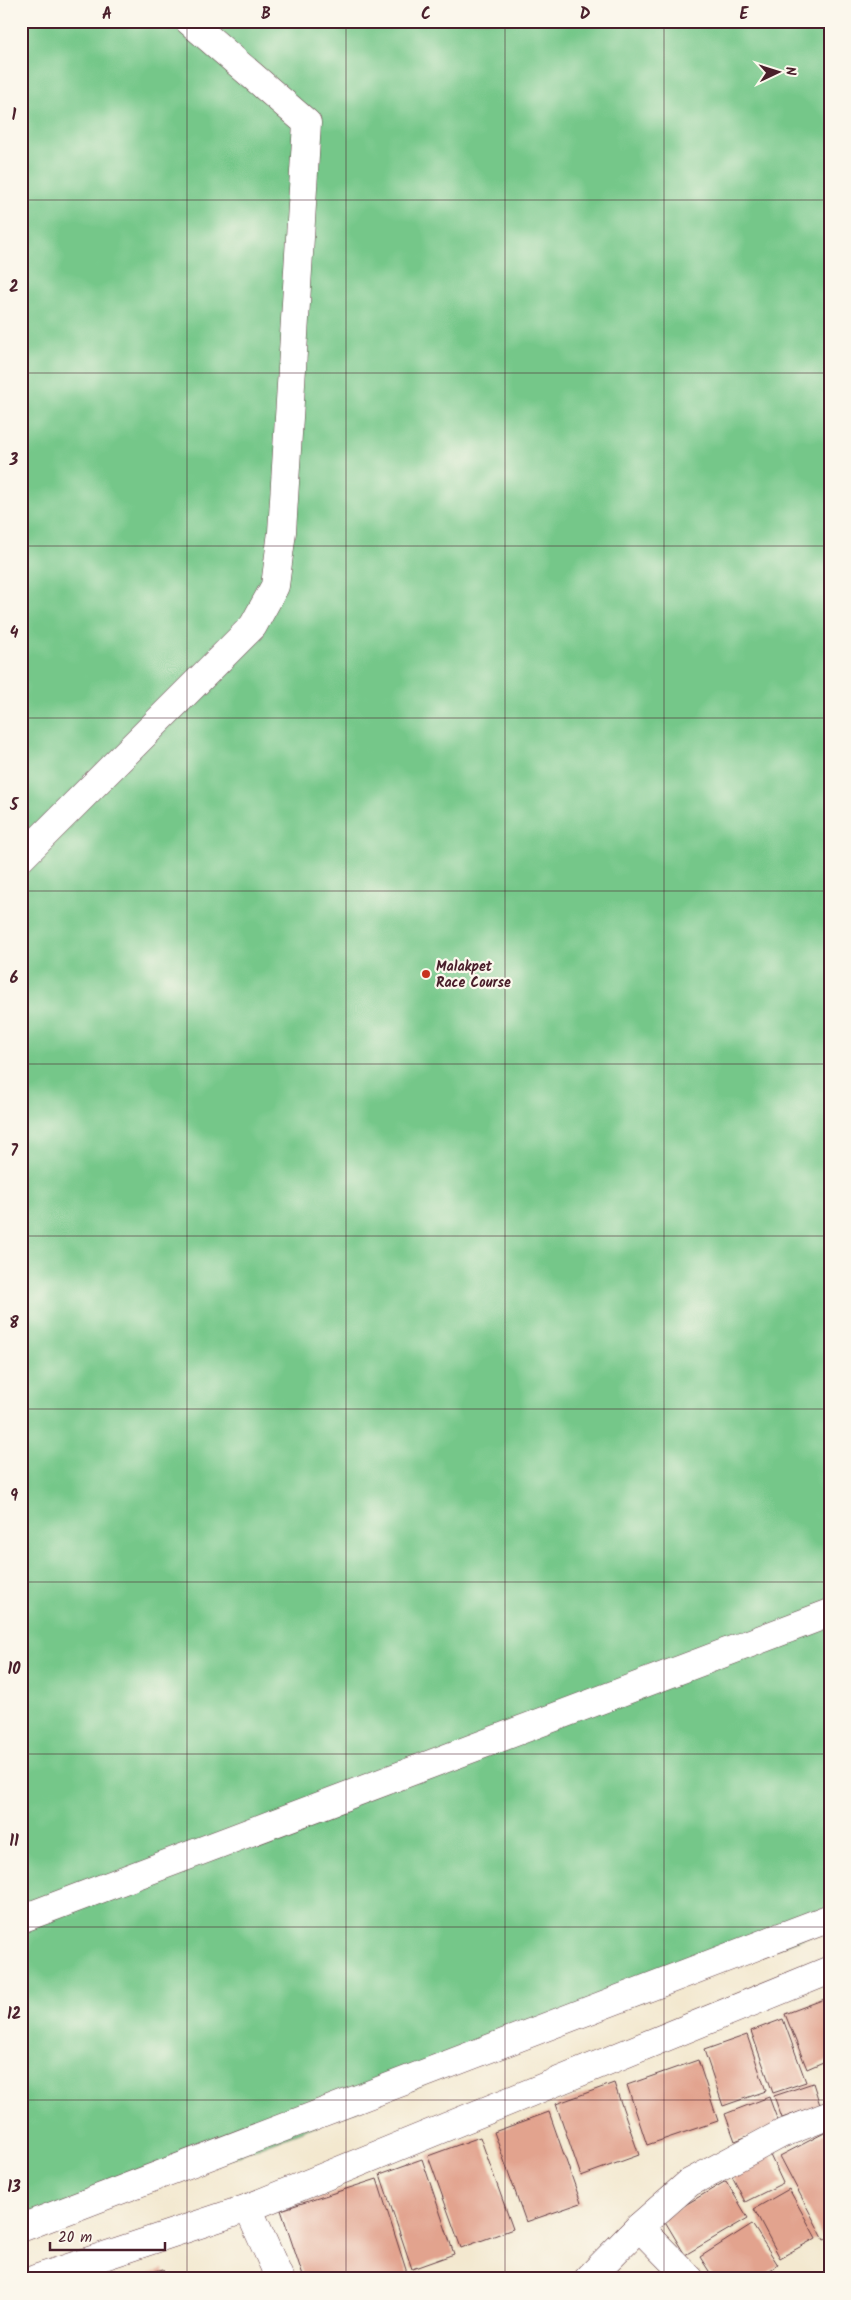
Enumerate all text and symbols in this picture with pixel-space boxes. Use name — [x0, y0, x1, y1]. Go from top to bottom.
text: A — [102, 2, 112, 27]
text: B — [261, 2, 271, 27]
text: C — [421, 2, 431, 27]
text: D — [580, 2, 591, 27]
text: E — [740, 2, 750, 27]
north arrow — [754, 48, 804, 98]
text: N — [779, 66, 801, 76]
text: 1 — [12, 103, 17, 128]
text: 2 — [9, 275, 19, 300]
text: 3 — [9, 448, 19, 473]
text: 4 — [10, 621, 19, 646]
text: 5 — [9, 793, 20, 818]
place label: Malakpet Race Course — [436, 956, 511, 994]
text: 6 — [10, 966, 19, 991]
marker: Malakpet Race Course — [420, 968, 432, 980]
text: 7 — [10, 1139, 18, 1164]
text: 8 — [9, 1311, 19, 1336]
text: 9 — [10, 1484, 18, 1509]
text: 10 — [7, 1657, 21, 1682]
text: 11 — [9, 1829, 19, 1854]
text: 12 — [7, 2002, 21, 2027]
text: 13 — [7, 2175, 21, 2200]
scale bar — [50, 2220, 165, 2252]
text: 20 m — [58, 2226, 92, 2250]

